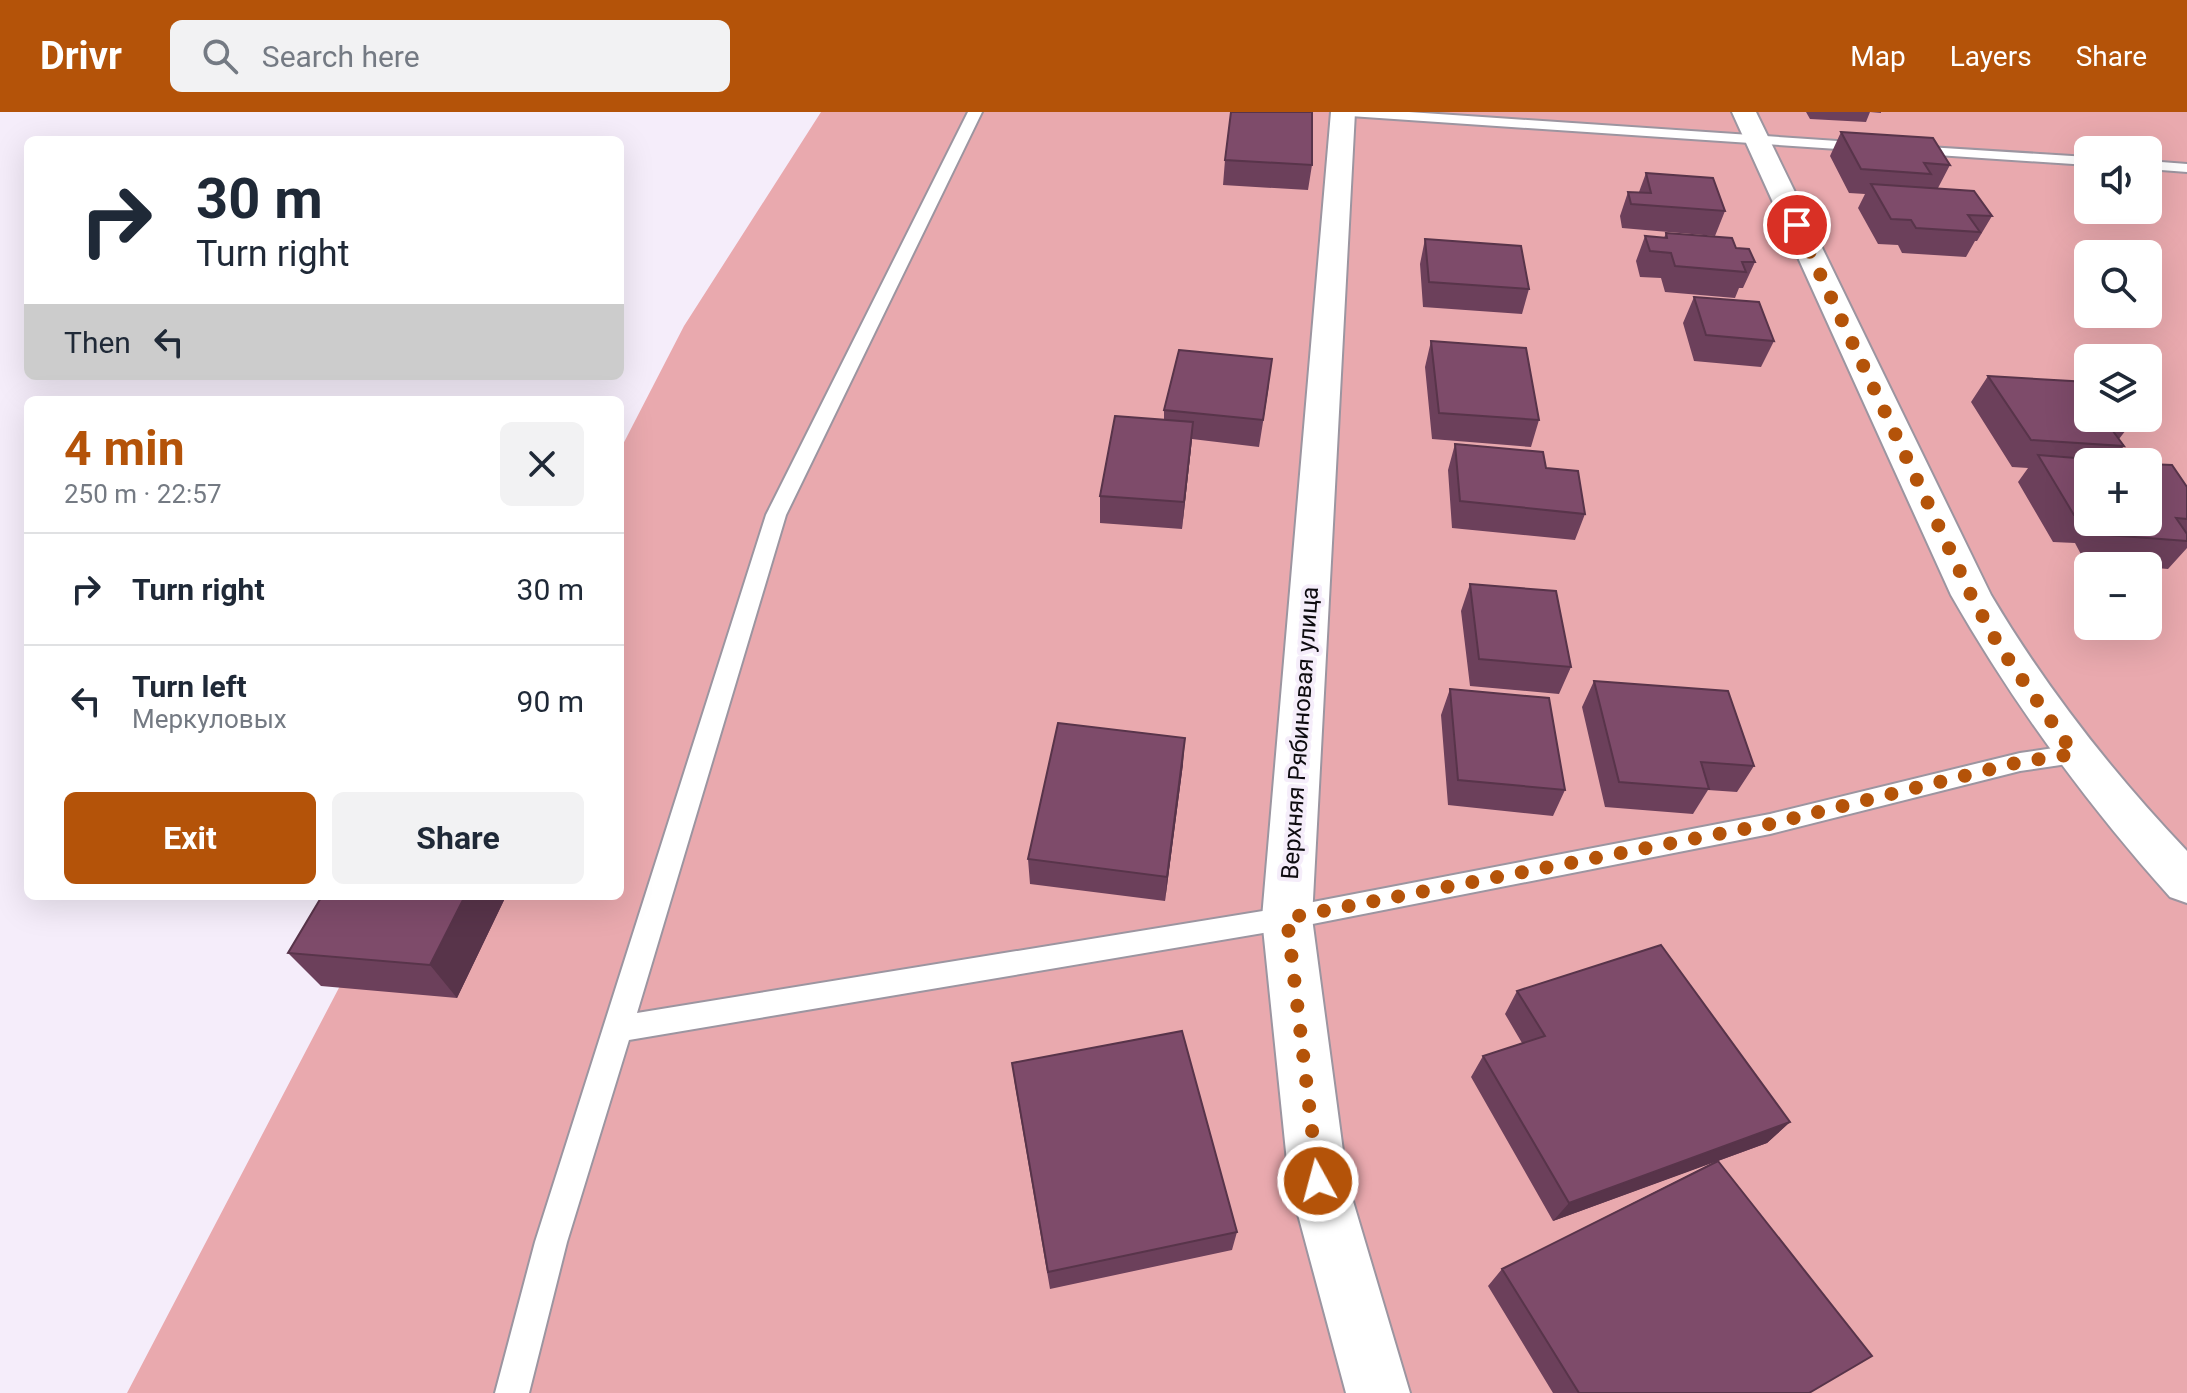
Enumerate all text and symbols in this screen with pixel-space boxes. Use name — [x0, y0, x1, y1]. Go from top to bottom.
search box — [170, 20, 730, 92]
text: Drivr — [40, 34, 122, 78]
icon: search — [198, 34, 242, 78]
text: Search here — [262, 39, 420, 74]
text: Map — [1850, 40, 1906, 73]
text: Layers — [1950, 40, 2032, 73]
text: Share — [2076, 40, 2147, 73]
map controls — [2074, 136, 2162, 640]
button: sound — [2074, 136, 2162, 224]
text: 30 m — [196, 166, 323, 232]
icon: right — [64, 168, 168, 272]
pin — [1763, 191, 1831, 259]
icon: arrive — [1775, 203, 1819, 247]
text: Turn right — [196, 233, 349, 275]
button: search — [2074, 240, 2162, 328]
icon: left — [147, 320, 191, 364]
text: Then — [64, 325, 131, 360]
button: layers — [2074, 344, 2162, 432]
text: 4 min — [64, 420, 185, 477]
button: close — [500, 422, 584, 506]
button: + — [2074, 448, 2162, 536]
text: 250 m · 22:57 — [64, 479, 222, 509]
button: − — [2074, 552, 2162, 640]
icon: right — [64, 567, 108, 611]
text: Turn right — [132, 572, 265, 607]
text: 30 m — [517, 572, 584, 607]
street label: Верхняя Рябиновая улица — [1276, 586, 1324, 880]
text: Turn left — [132, 669, 247, 704]
icon: left — [64, 679, 108, 723]
text: 90 m — [517, 684, 584, 719]
text: Меркуловых — [132, 704, 287, 734]
button: Exit — [64, 792, 316, 884]
button: Share — [332, 792, 584, 884]
position arrow — [1276, 1139, 1360, 1223]

